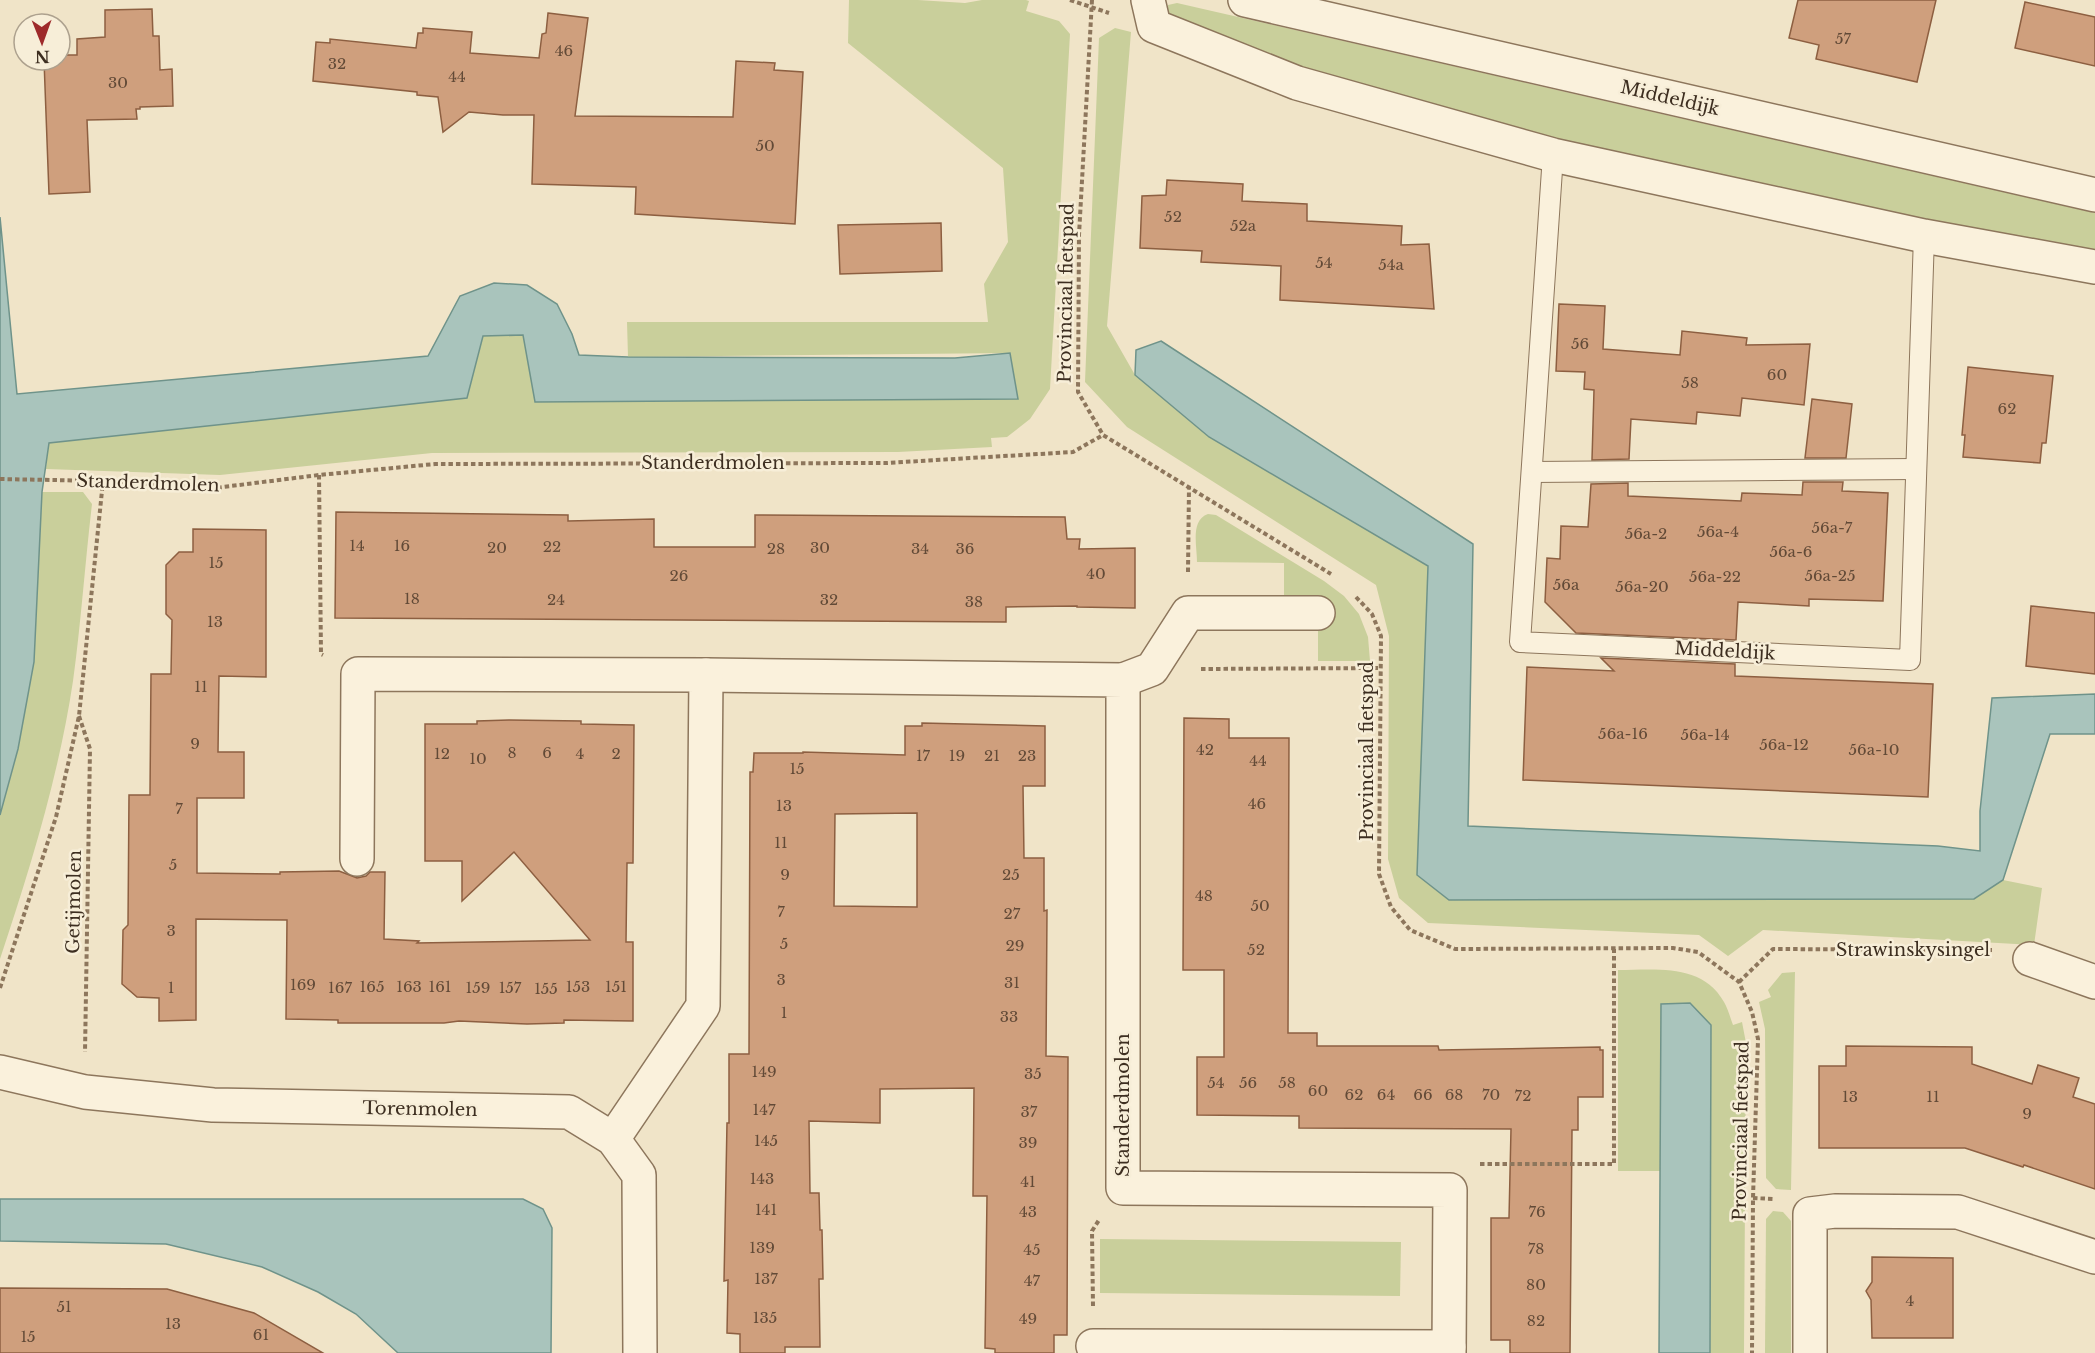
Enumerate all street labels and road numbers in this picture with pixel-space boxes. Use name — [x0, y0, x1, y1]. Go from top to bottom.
street label: Middeldijk — [1618, 76, 1722, 120]
street label: Provinciaal fietspad — [1053, 203, 1079, 383]
street label: Standerdmolen — [641, 452, 785, 474]
street label: Standerdmolen — [76, 470, 220, 496]
street label: Middeldijk — [1674, 637, 1776, 665]
street label: Provinciaal fietspad — [1356, 661, 1378, 841]
street label: Getijmolen — [62, 850, 86, 954]
street label: Strawinskysingel — [1836, 939, 1990, 961]
street label: Standerdmolen — [1112, 1033, 1134, 1177]
street label: Provinciaal fietspad — [1728, 1041, 1754, 1221]
street label: Torenmolen — [362, 1097, 478, 1121]

